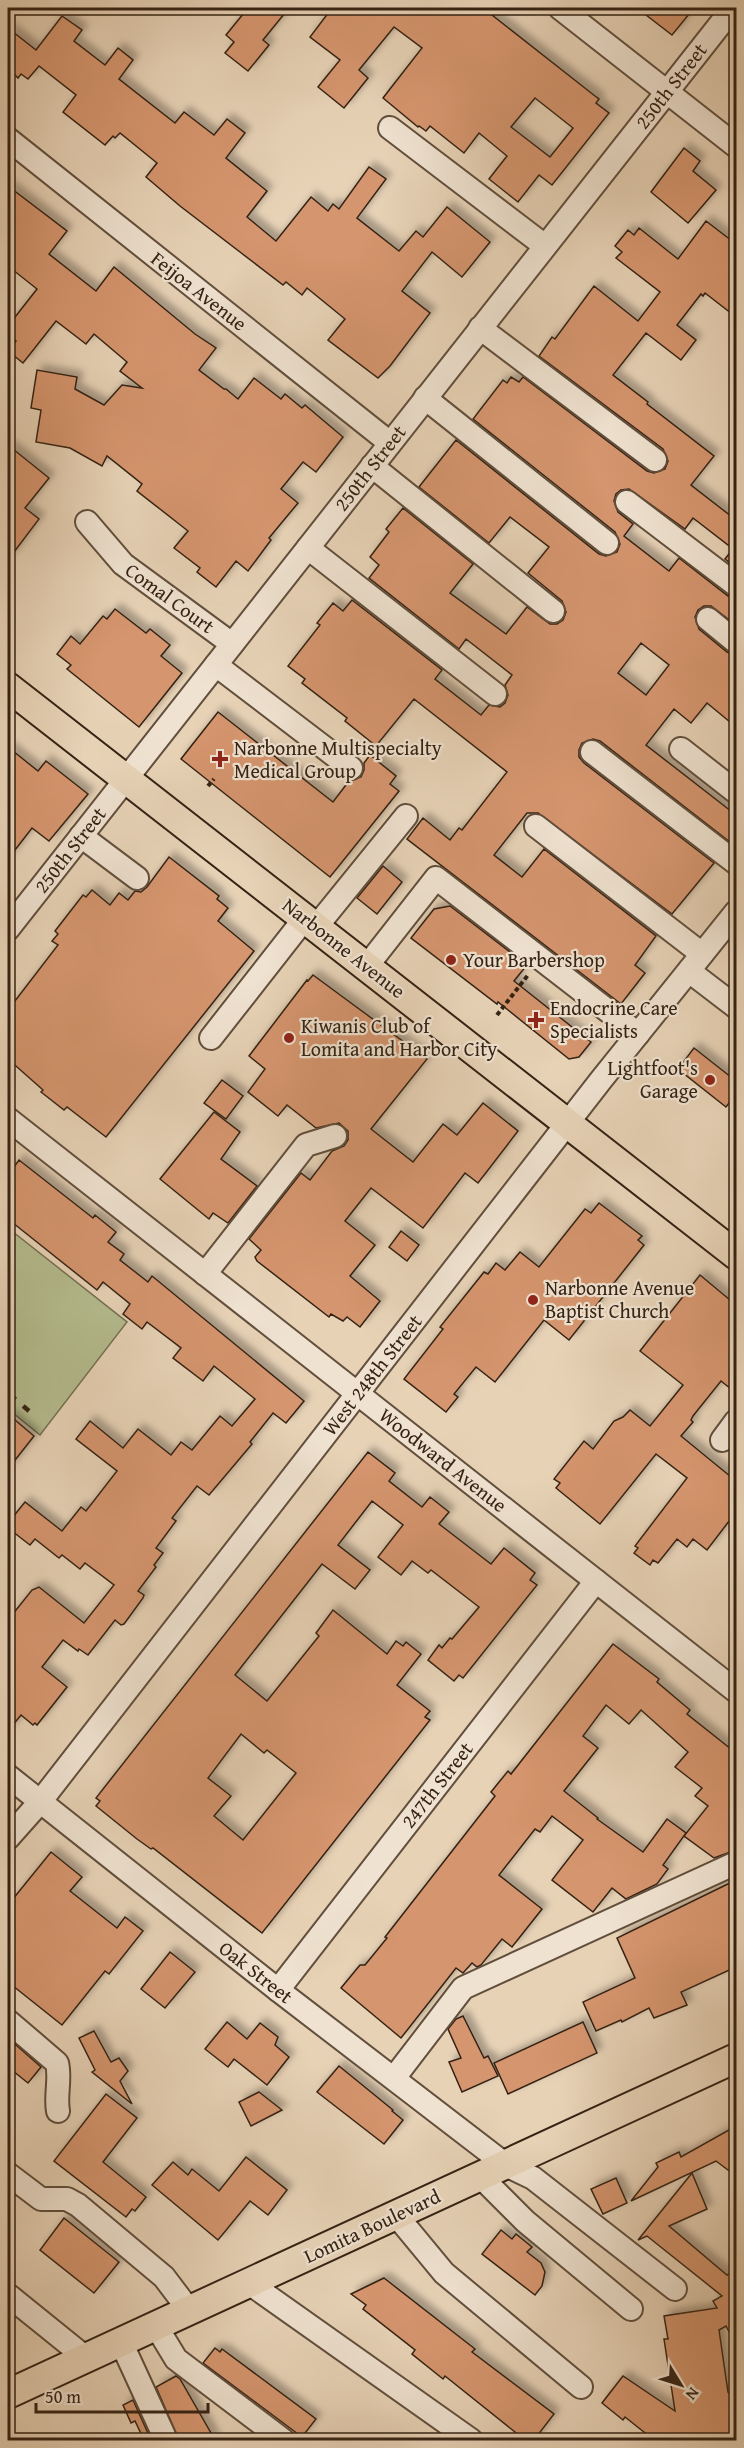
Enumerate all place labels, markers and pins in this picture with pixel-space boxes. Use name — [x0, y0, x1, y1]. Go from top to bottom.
place label: Narbonne Multispecialty Medical Group — [234, 733, 442, 785]
marker: Narbonne Multispecialty Medical Group — [211, 750, 229, 768]
place label: Your Barbershop — [463, 945, 605, 974]
marker: Your Barbershop — [444, 953, 458, 967]
place label: Endocrine Care Specialists — [550, 993, 678, 1045]
place label: Kiwanis Club of Lomita and Harbor City — [301, 1011, 497, 1063]
marker: Endocrine Care Specialists — [527, 1011, 545, 1029]
marker: Kiwanis Club of Lomita and Harbor City — [282, 1031, 296, 1045]
place label: Lightfoot's Garage — [607, 1053, 698, 1105]
marker: Lightfoot's Garage — [703, 1073, 717, 1087]
place label: Narbonne Avenue Baptist Church — [545, 1273, 694, 1325]
marker: Narbonne Avenue Baptist Church — [526, 1293, 540, 1307]

